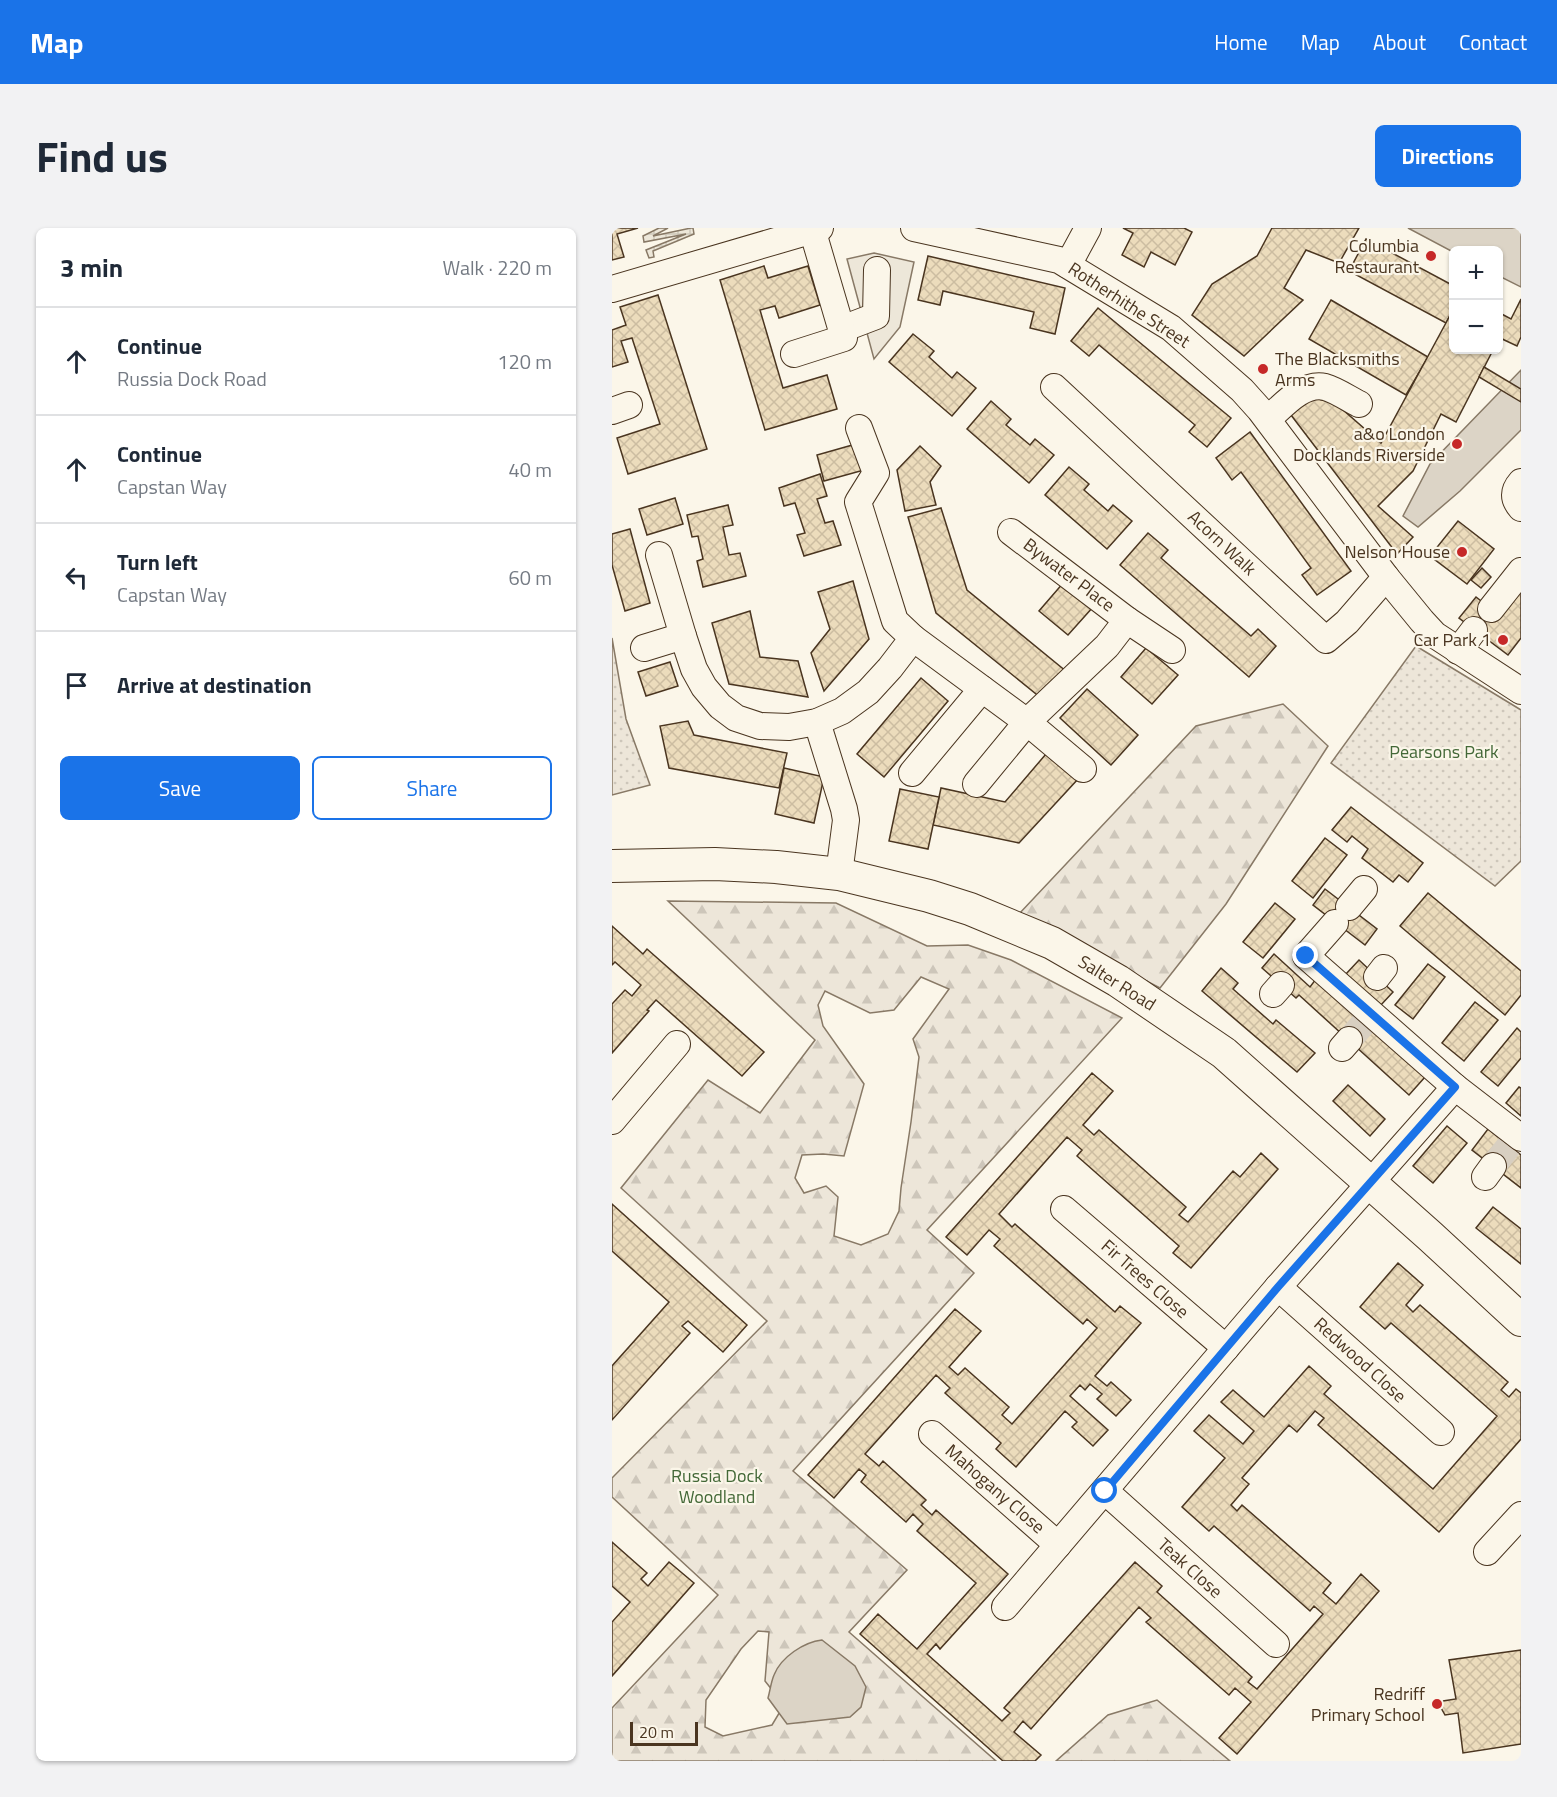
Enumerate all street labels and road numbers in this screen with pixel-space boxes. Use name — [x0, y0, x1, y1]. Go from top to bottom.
street label: Rotherhithe Street — [1063, 255, 1196, 355]
street label: Acorn Walk — [1182, 504, 1263, 582]
street label: Bywater Place — [1018, 531, 1121, 618]
street label: Salter Road — [1073, 948, 1162, 1017]
street label: Fir Trees Close — [1095, 1233, 1195, 1325]
street label: Redwood Close — [1308, 1311, 1413, 1409]
street label: Mahogany Close — [939, 1438, 1051, 1540]
street label: Teak Close — [1152, 1531, 1229, 1604]

